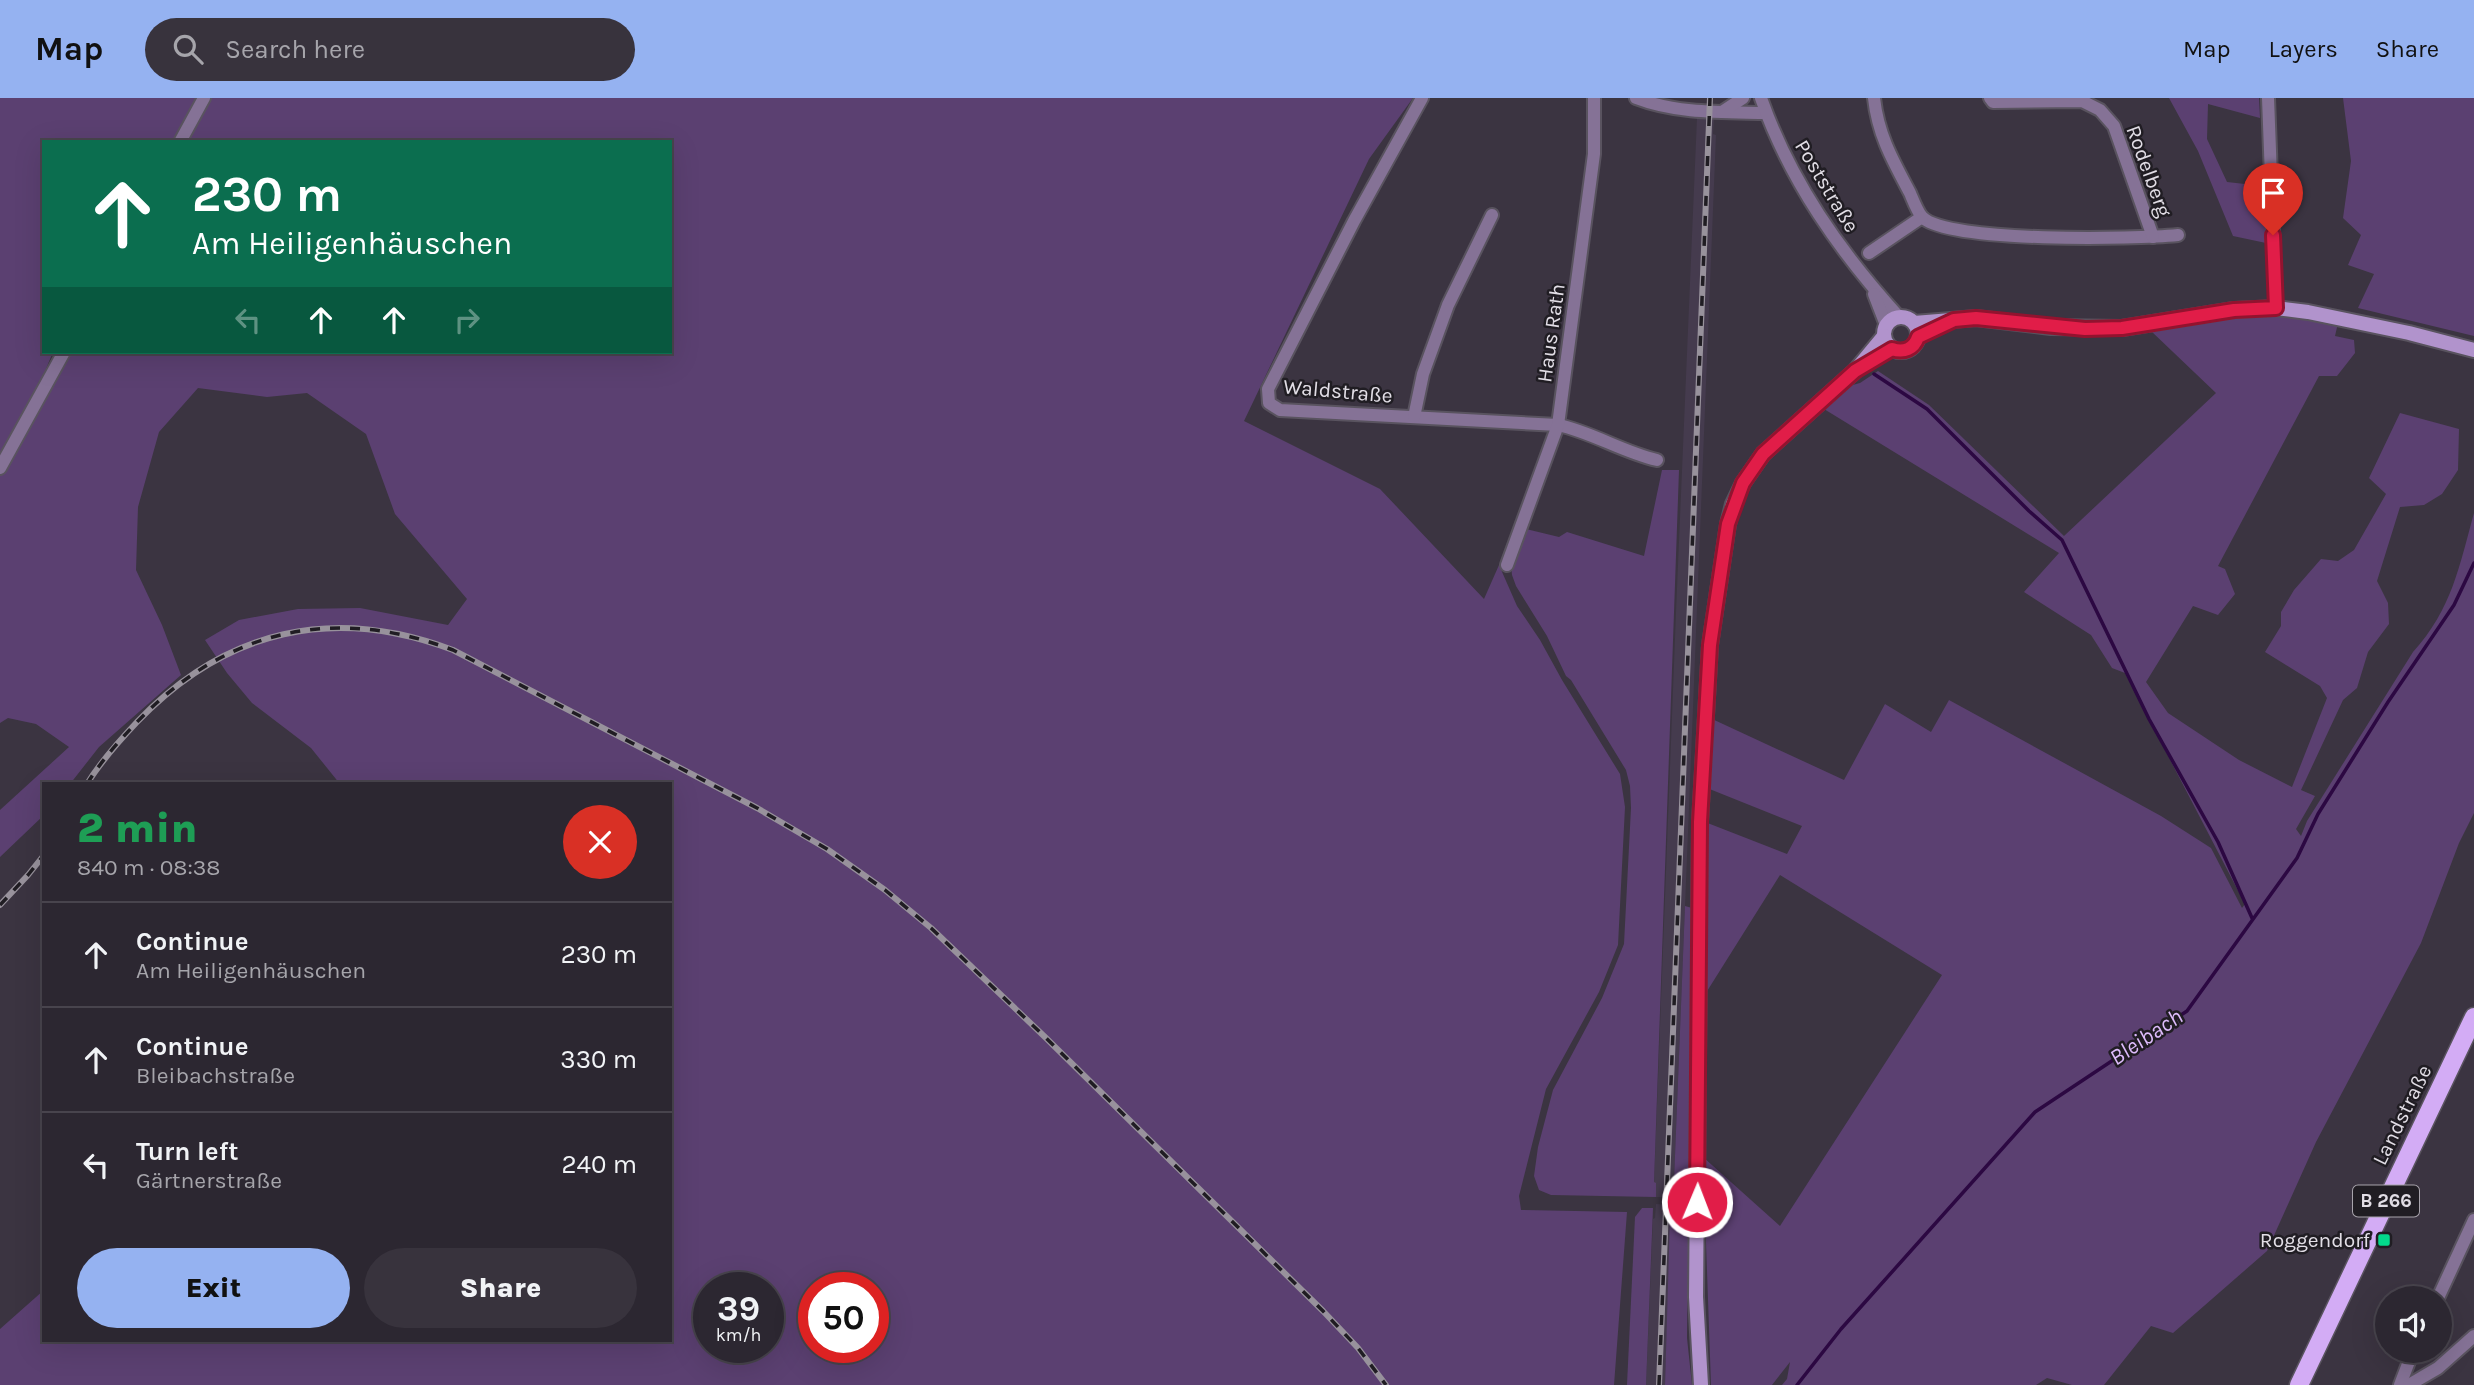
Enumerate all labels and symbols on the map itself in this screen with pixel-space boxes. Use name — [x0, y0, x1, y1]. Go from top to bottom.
street label: Rodelberg — [2121, 122, 2177, 220]
street label: Poststraße — [1790, 135, 1864, 237]
pin — [2243, 163, 2303, 235]
street label: Haus Rath — [1532, 282, 1570, 384]
street label: Waldstraße — [1282, 374, 1394, 408]
water label: Bleibach — [2104, 1003, 2188, 1071]
street label: Landstraße — [2367, 1061, 2437, 1169]
position arrow — [1660, 1165, 1734, 1239]
road number: B 266 — [2353, 1186, 2419, 1217]
place label: Roggendorf — [2260, 1228, 2371, 1252]
marker: Roggendorf — [2376, 1232, 2392, 1248]
speed limit sign: 50 — [798, 1272, 889, 1363]

